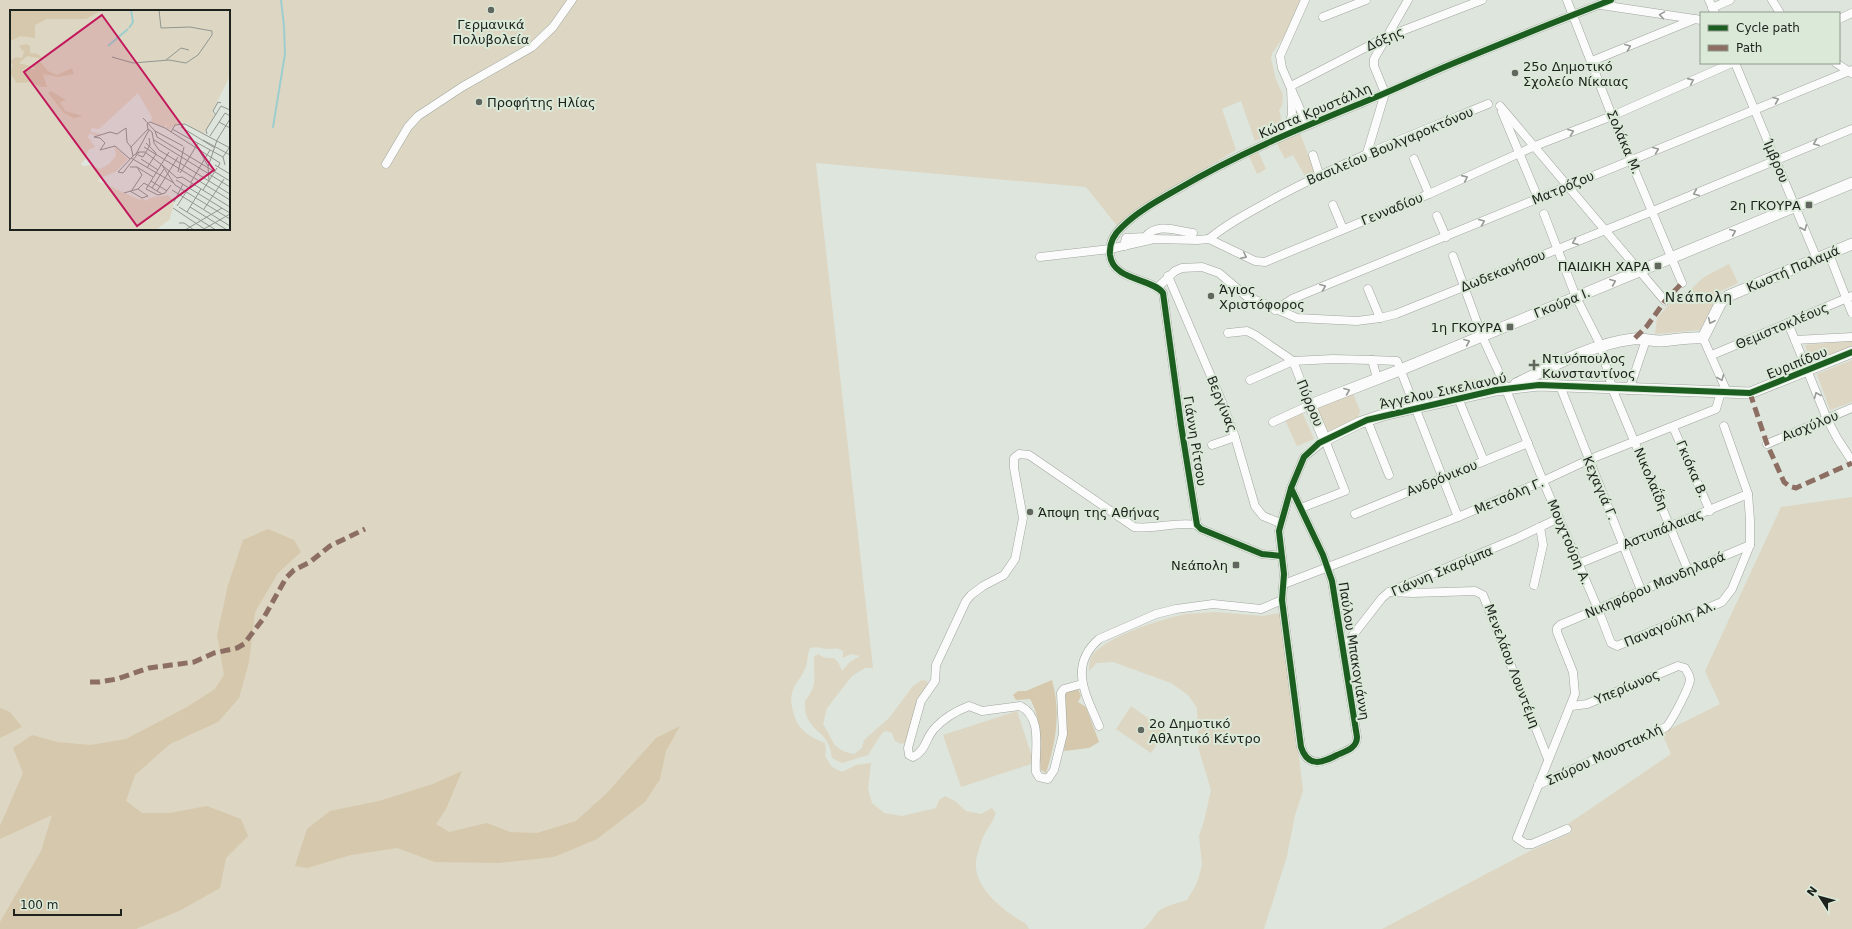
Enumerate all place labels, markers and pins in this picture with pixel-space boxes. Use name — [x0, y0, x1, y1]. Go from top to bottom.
marker: Γερμανικά Πολυβολεία — [486, 5, 496, 15]
place label: Γερμανικά Πολυβολεία — [453, 17, 529, 47]
place label: 25o Δημοτικό Σχολείο Νίκαιας — [1523, 59, 1629, 89]
marker: 25o Δημοτικό Σχολείο Νίκαιας — [1510, 68, 1520, 78]
place label: Προφήτης Ηλίας — [487, 95, 596, 110]
marker: Προφήτης Ηλίας — [474, 97, 484, 107]
place label: 2η ΓΚΟΥΡΑ — [1730, 198, 1801, 213]
marker: 2η ΓΚΟΥΡΑ — [1804, 200, 1814, 210]
place label: ΠΑΙΔΙΚΗ ΧΑΡΑ — [1558, 259, 1650, 274]
marker: ΠΑΙΔΙΚΗ ΧΑΡΑ — [1653, 261, 1663, 271]
place label: Άγιος Χριστόφορος — [1219, 282, 1305, 312]
marker: Άγιος Χριστόφορος — [1206, 291, 1216, 301]
place label: 1η ΓΚΟΥΡΑ — [1431, 320, 1502, 335]
marker: 1η ΓΚΟΥΡΑ — [1505, 322, 1515, 332]
place label: Ντινόπουλος Κωνσταντίνος — [1542, 351, 1636, 381]
marker: Ντινόπουλος Κωνσταντίνος — [1529, 360, 1539, 370]
place label: Άποψη της Αθήνας — [1038, 505, 1160, 520]
marker: Άποψη της Αθήνας — [1025, 507, 1035, 517]
place label: Νεάπολη — [1171, 558, 1228, 573]
marker: Νεάπολη — [1231, 560, 1241, 570]
place label: 2o Δημοτικό Αθλητικό Κέντρο — [1149, 716, 1261, 746]
marker: 2o Δημοτικό Αθλητικό Κέντρο — [1136, 725, 1146, 735]

